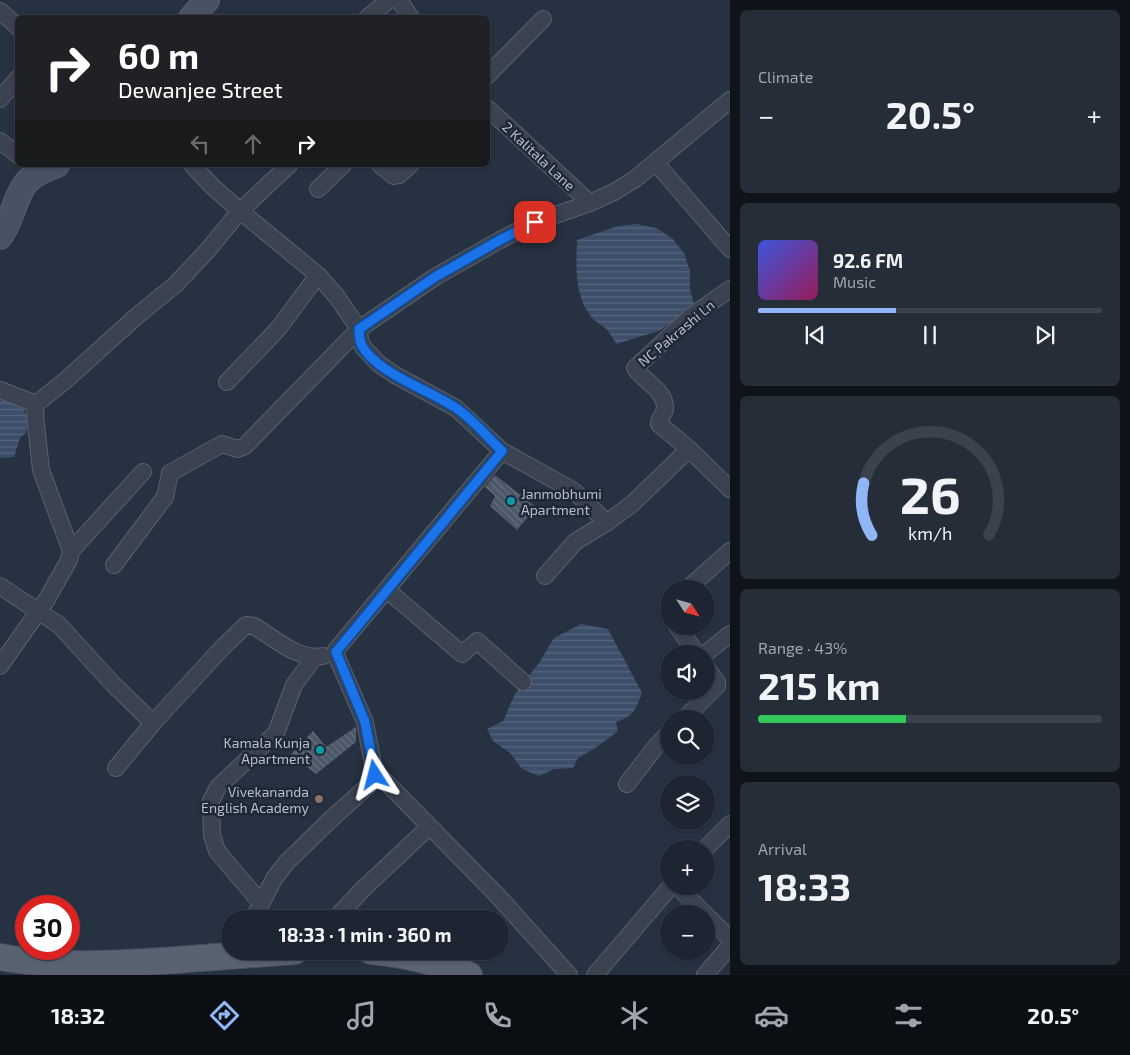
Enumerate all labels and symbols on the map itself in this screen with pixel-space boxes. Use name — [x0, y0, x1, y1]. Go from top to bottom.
street label: 2 Kalitala Lane — [499, 118, 579, 194]
pin — [514, 201, 556, 243]
street label: NC Pakrashi Ln — [634, 296, 718, 370]
place label: Janmobhumi Apartment — [521, 485, 602, 518]
marker: Janmobhumi Apartment — [505, 495, 517, 507]
north arrow — [660, 580, 715, 635]
place label: Kamala Kunja Apartment — [224, 734, 310, 767]
marker: Kamala Kunja Apartment — [314, 744, 326, 756]
position arrow — [348, 748, 400, 800]
place label: Vivekananda English Academy — [201, 783, 310, 816]
marker: Vivekananda English Academy — [313, 793, 325, 805]
speed limit sign: 30 — [15, 895, 80, 960]

